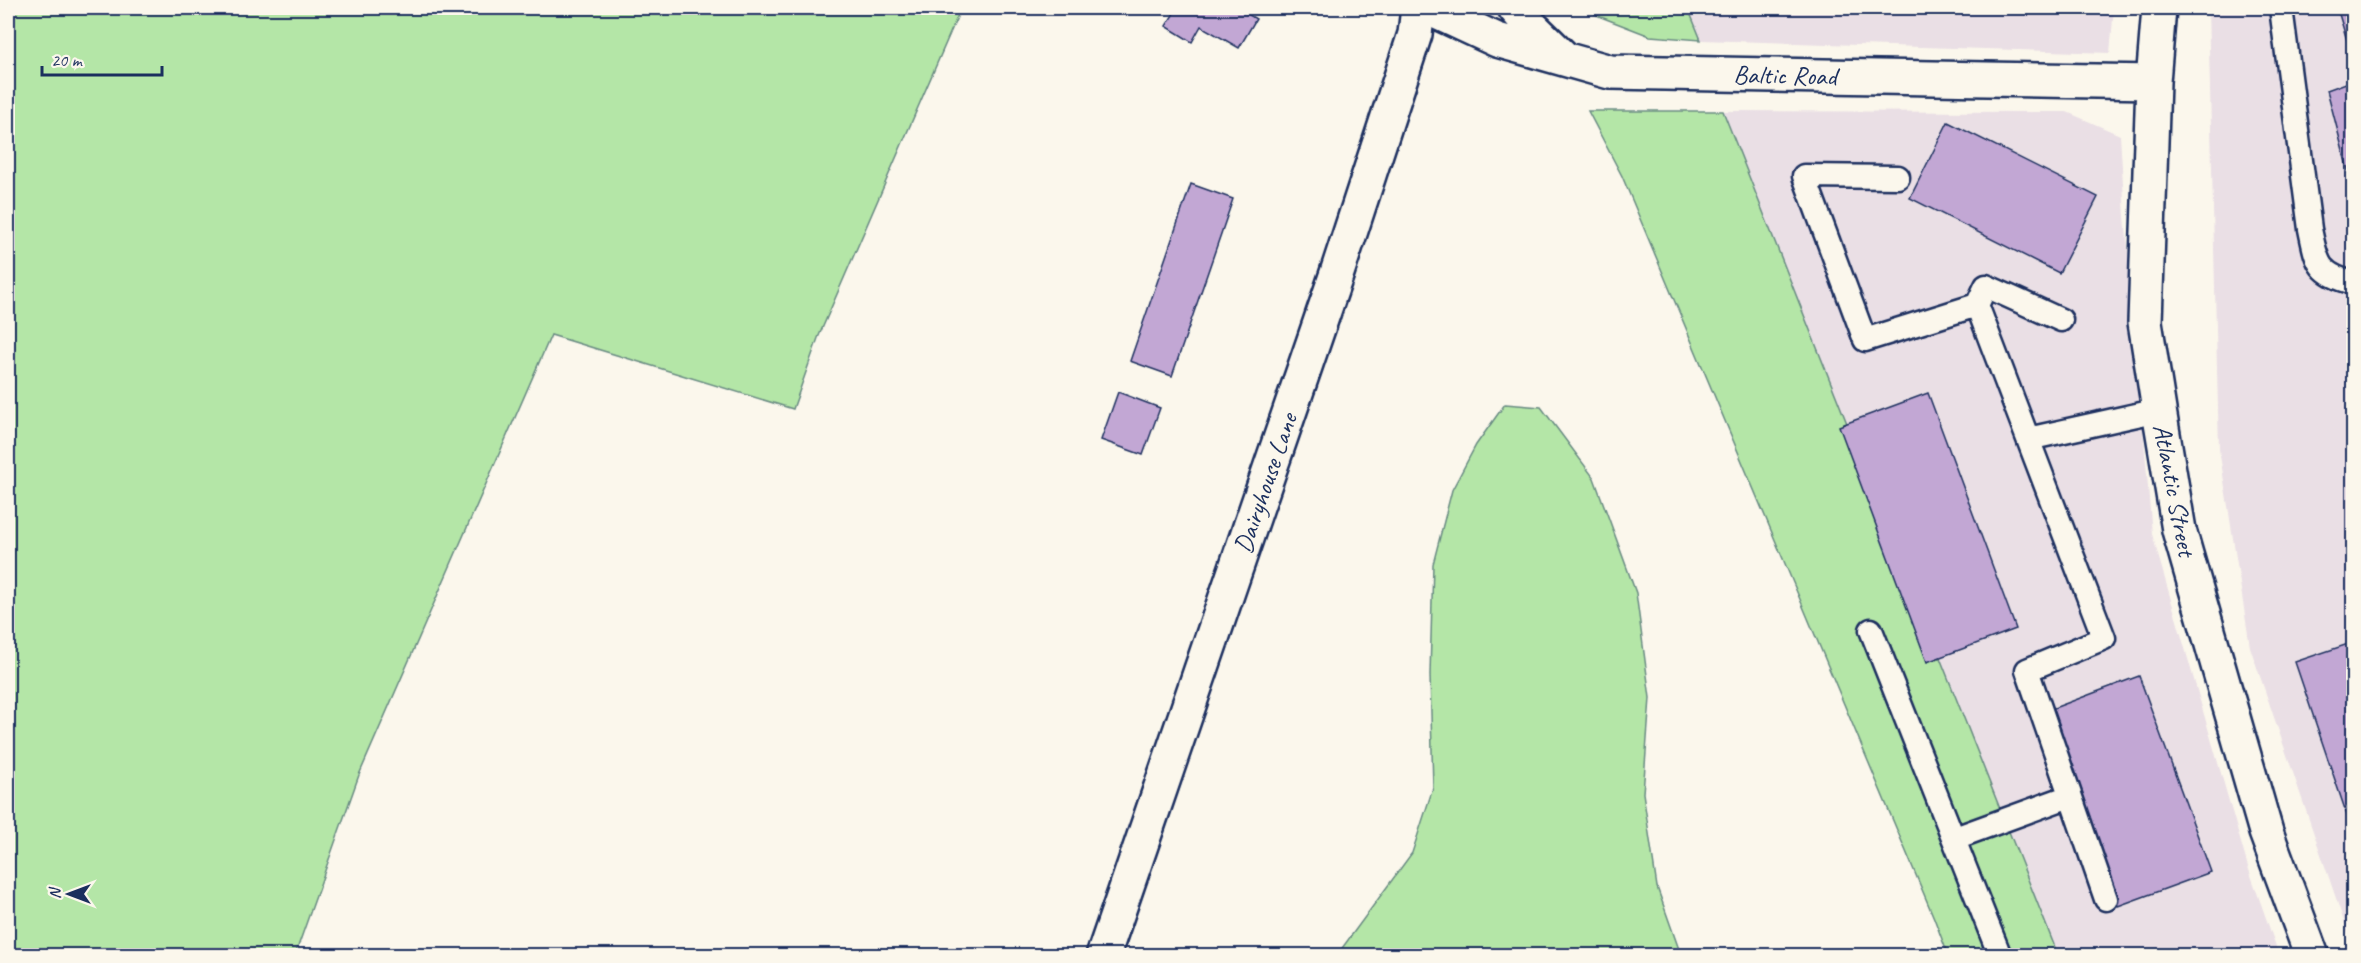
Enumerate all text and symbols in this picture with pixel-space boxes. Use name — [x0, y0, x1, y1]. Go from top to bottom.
scale bar — [42, 39, 162, 77]
text: 20 m — [51, 49, 84, 71]
street label: Baltic Road — [1733, 58, 1841, 93]
street label: Dairyhouse Lane — [1226, 407, 1306, 557]
street label: Atlantic Street — [2146, 421, 2204, 561]
north arrow — [39, 864, 99, 924]
text: N — [45, 886, 65, 899]

